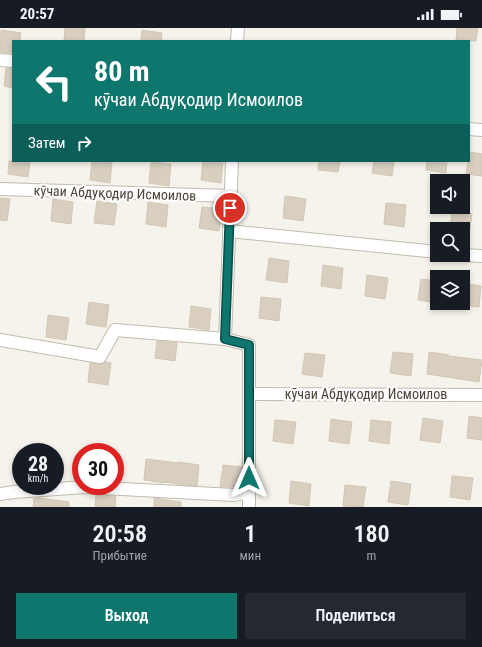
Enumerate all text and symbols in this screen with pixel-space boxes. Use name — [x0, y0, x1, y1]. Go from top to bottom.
text: 20:57 — [20, 5, 54, 23]
text: 80 m — [94, 55, 150, 88]
icon: left — [28, 56, 80, 108]
text: кӯчаи Абдуқодир Исмоилов — [94, 89, 303, 110]
icon: right — [73, 132, 95, 154]
text: Затем — [28, 134, 65, 152]
map controls — [430, 174, 470, 310]
button: sound — [430, 174, 470, 214]
street label: кӯчаи Абдуқодир Исмоилов — [33, 182, 197, 204]
pin — [213, 191, 247, 225]
icon: arrive — [219, 197, 241, 219]
button: search — [430, 222, 470, 262]
button: layers — [430, 270, 470, 310]
street label: кӯчаи Абдуқодир Исмоилов — [285, 386, 447, 402]
speed limit sign: 30 — [72, 443, 124, 495]
text: 28 — [28, 452, 48, 476]
position arrow — [228, 457, 270, 499]
text: km/h — [28, 473, 48, 484]
text: 20:58 — [92, 520, 147, 548]
text: 1 — [244, 520, 256, 548]
text: 180 — [353, 520, 390, 548]
text: Прибытие — [92, 548, 147, 563]
text: мин — [239, 548, 261, 563]
text: m — [367, 548, 376, 563]
button: Выход — [16, 593, 237, 639]
button: Поделиться — [245, 593, 466, 639]

